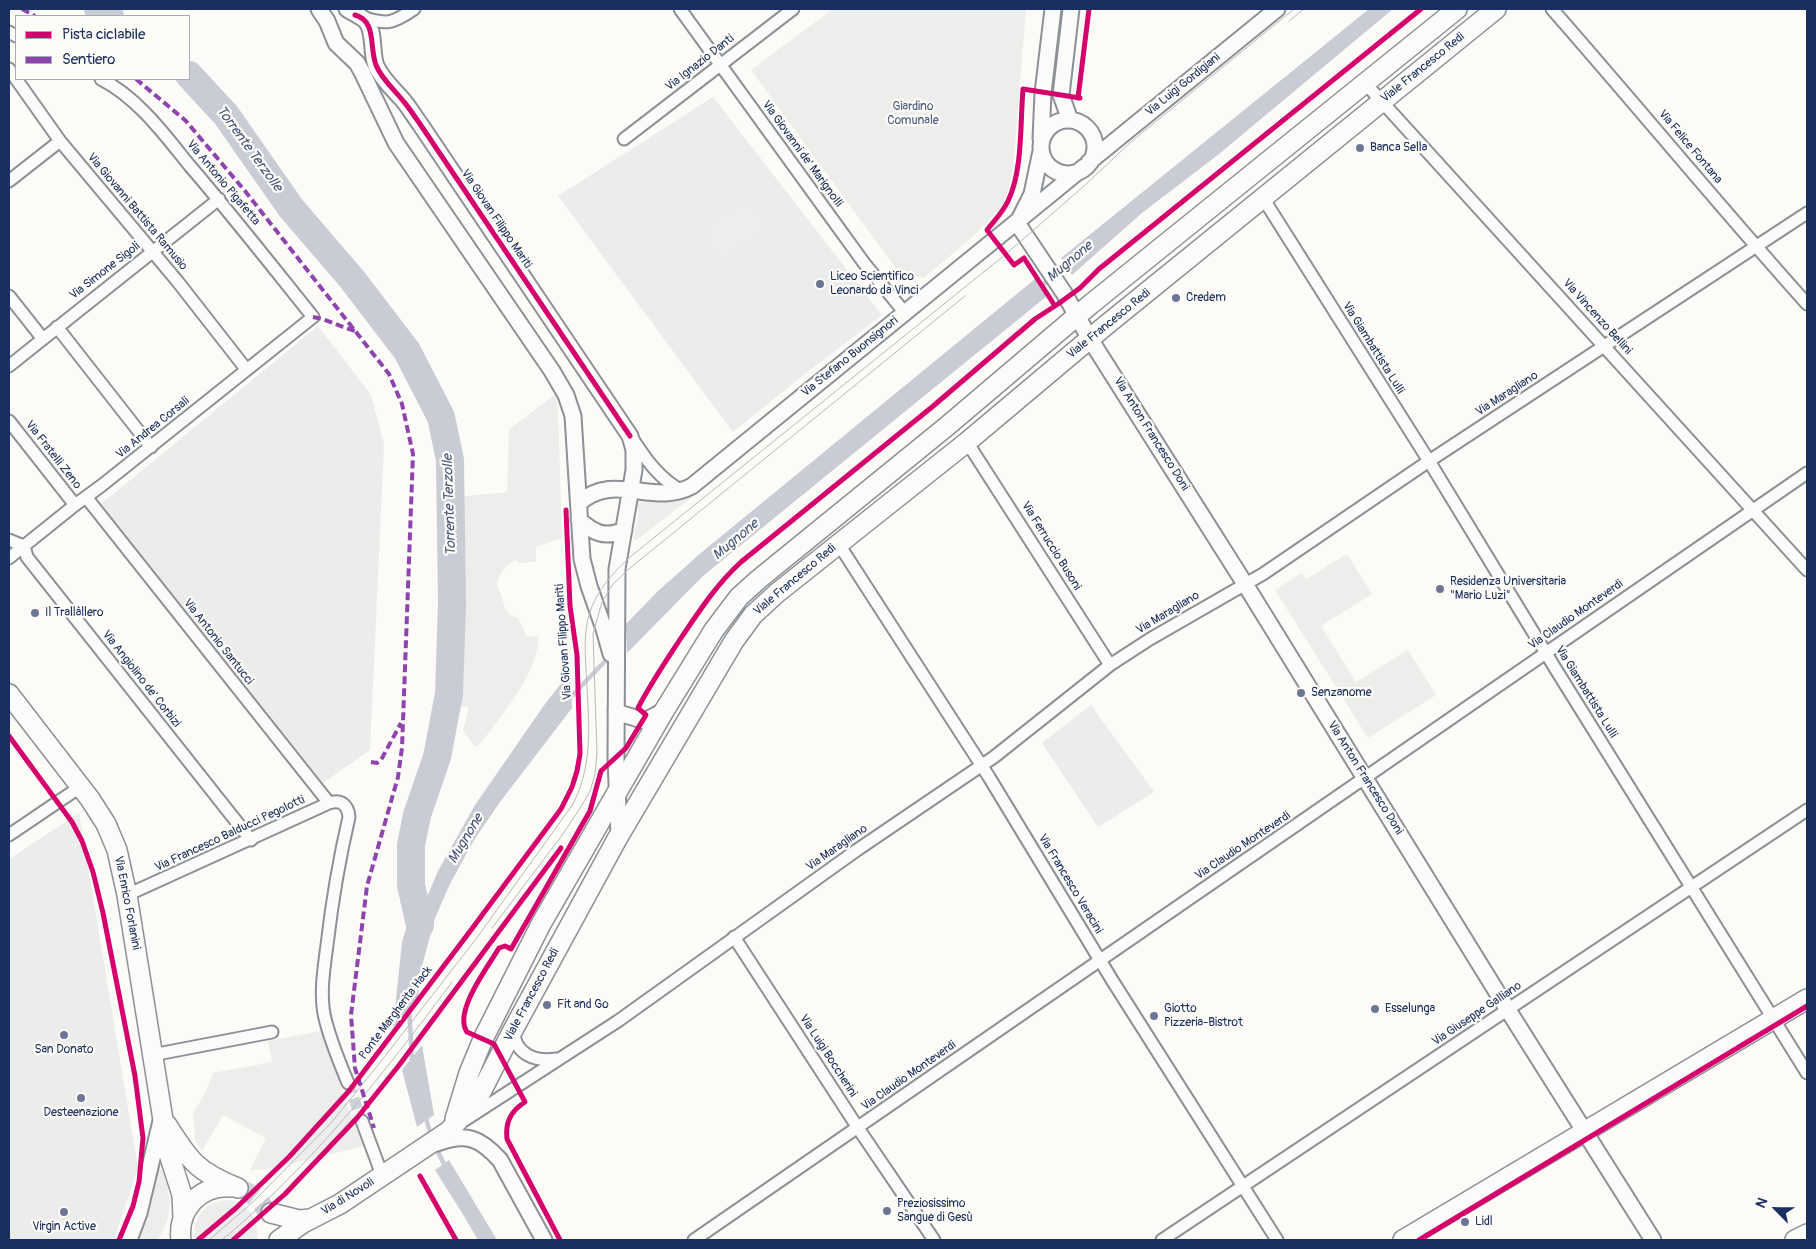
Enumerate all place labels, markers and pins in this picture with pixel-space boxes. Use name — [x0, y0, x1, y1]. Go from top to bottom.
place label: Banca Sella — [1370, 141, 1427, 155]
marker: Banca Sella — [1354, 142, 1366, 154]
place label: Liceo Scientifico Leonardo da Vinci — [830, 270, 918, 298]
marker: Liceo Scientifico Leonardo da Vinci — [814, 278, 826, 290]
place label: Credem — [1186, 291, 1226, 305]
marker: Credem — [1170, 292, 1182, 304]
place label: Residenza Universitaria "Mario Luzi" — [1450, 575, 1566, 603]
marker: Residenza Universitaria "Mario Luzi" — [1434, 583, 1446, 595]
place label: Il Trallàllero — [45, 606, 103, 620]
marker: Il Trallàllero — [29, 607, 41, 619]
place label: Senzanome — [1311, 686, 1372, 700]
marker: Senzanome — [1295, 687, 1307, 699]
place label: Fit and Go — [557, 998, 609, 1012]
marker: Fit and Go — [541, 999, 553, 1011]
place label: Giotto Pizzeria-Bistrot — [1164, 1002, 1243, 1030]
place label: Esselunga — [1385, 1002, 1435, 1016]
marker: Esselunga — [1369, 1003, 1381, 1015]
marker: Giotto Pizzeria-Bistrot — [1148, 1010, 1160, 1022]
marker: San Donato — [58, 1029, 70, 1041]
place label: San Donato — [35, 1043, 93, 1057]
marker: Desteenazione — [75, 1092, 87, 1104]
place label: Desteenazione — [43, 1106, 119, 1120]
place label: Preziosissimo Sangue di Gesù — [897, 1197, 973, 1225]
marker: Preziosissimo Sangue di Gesù — [881, 1205, 893, 1217]
marker: Virgin Active — [58, 1206, 70, 1218]
place label: Lidl — [1475, 1215, 1493, 1229]
marker: Lidl — [1459, 1216, 1471, 1228]
place label: Virgin Active — [32, 1220, 96, 1234]

